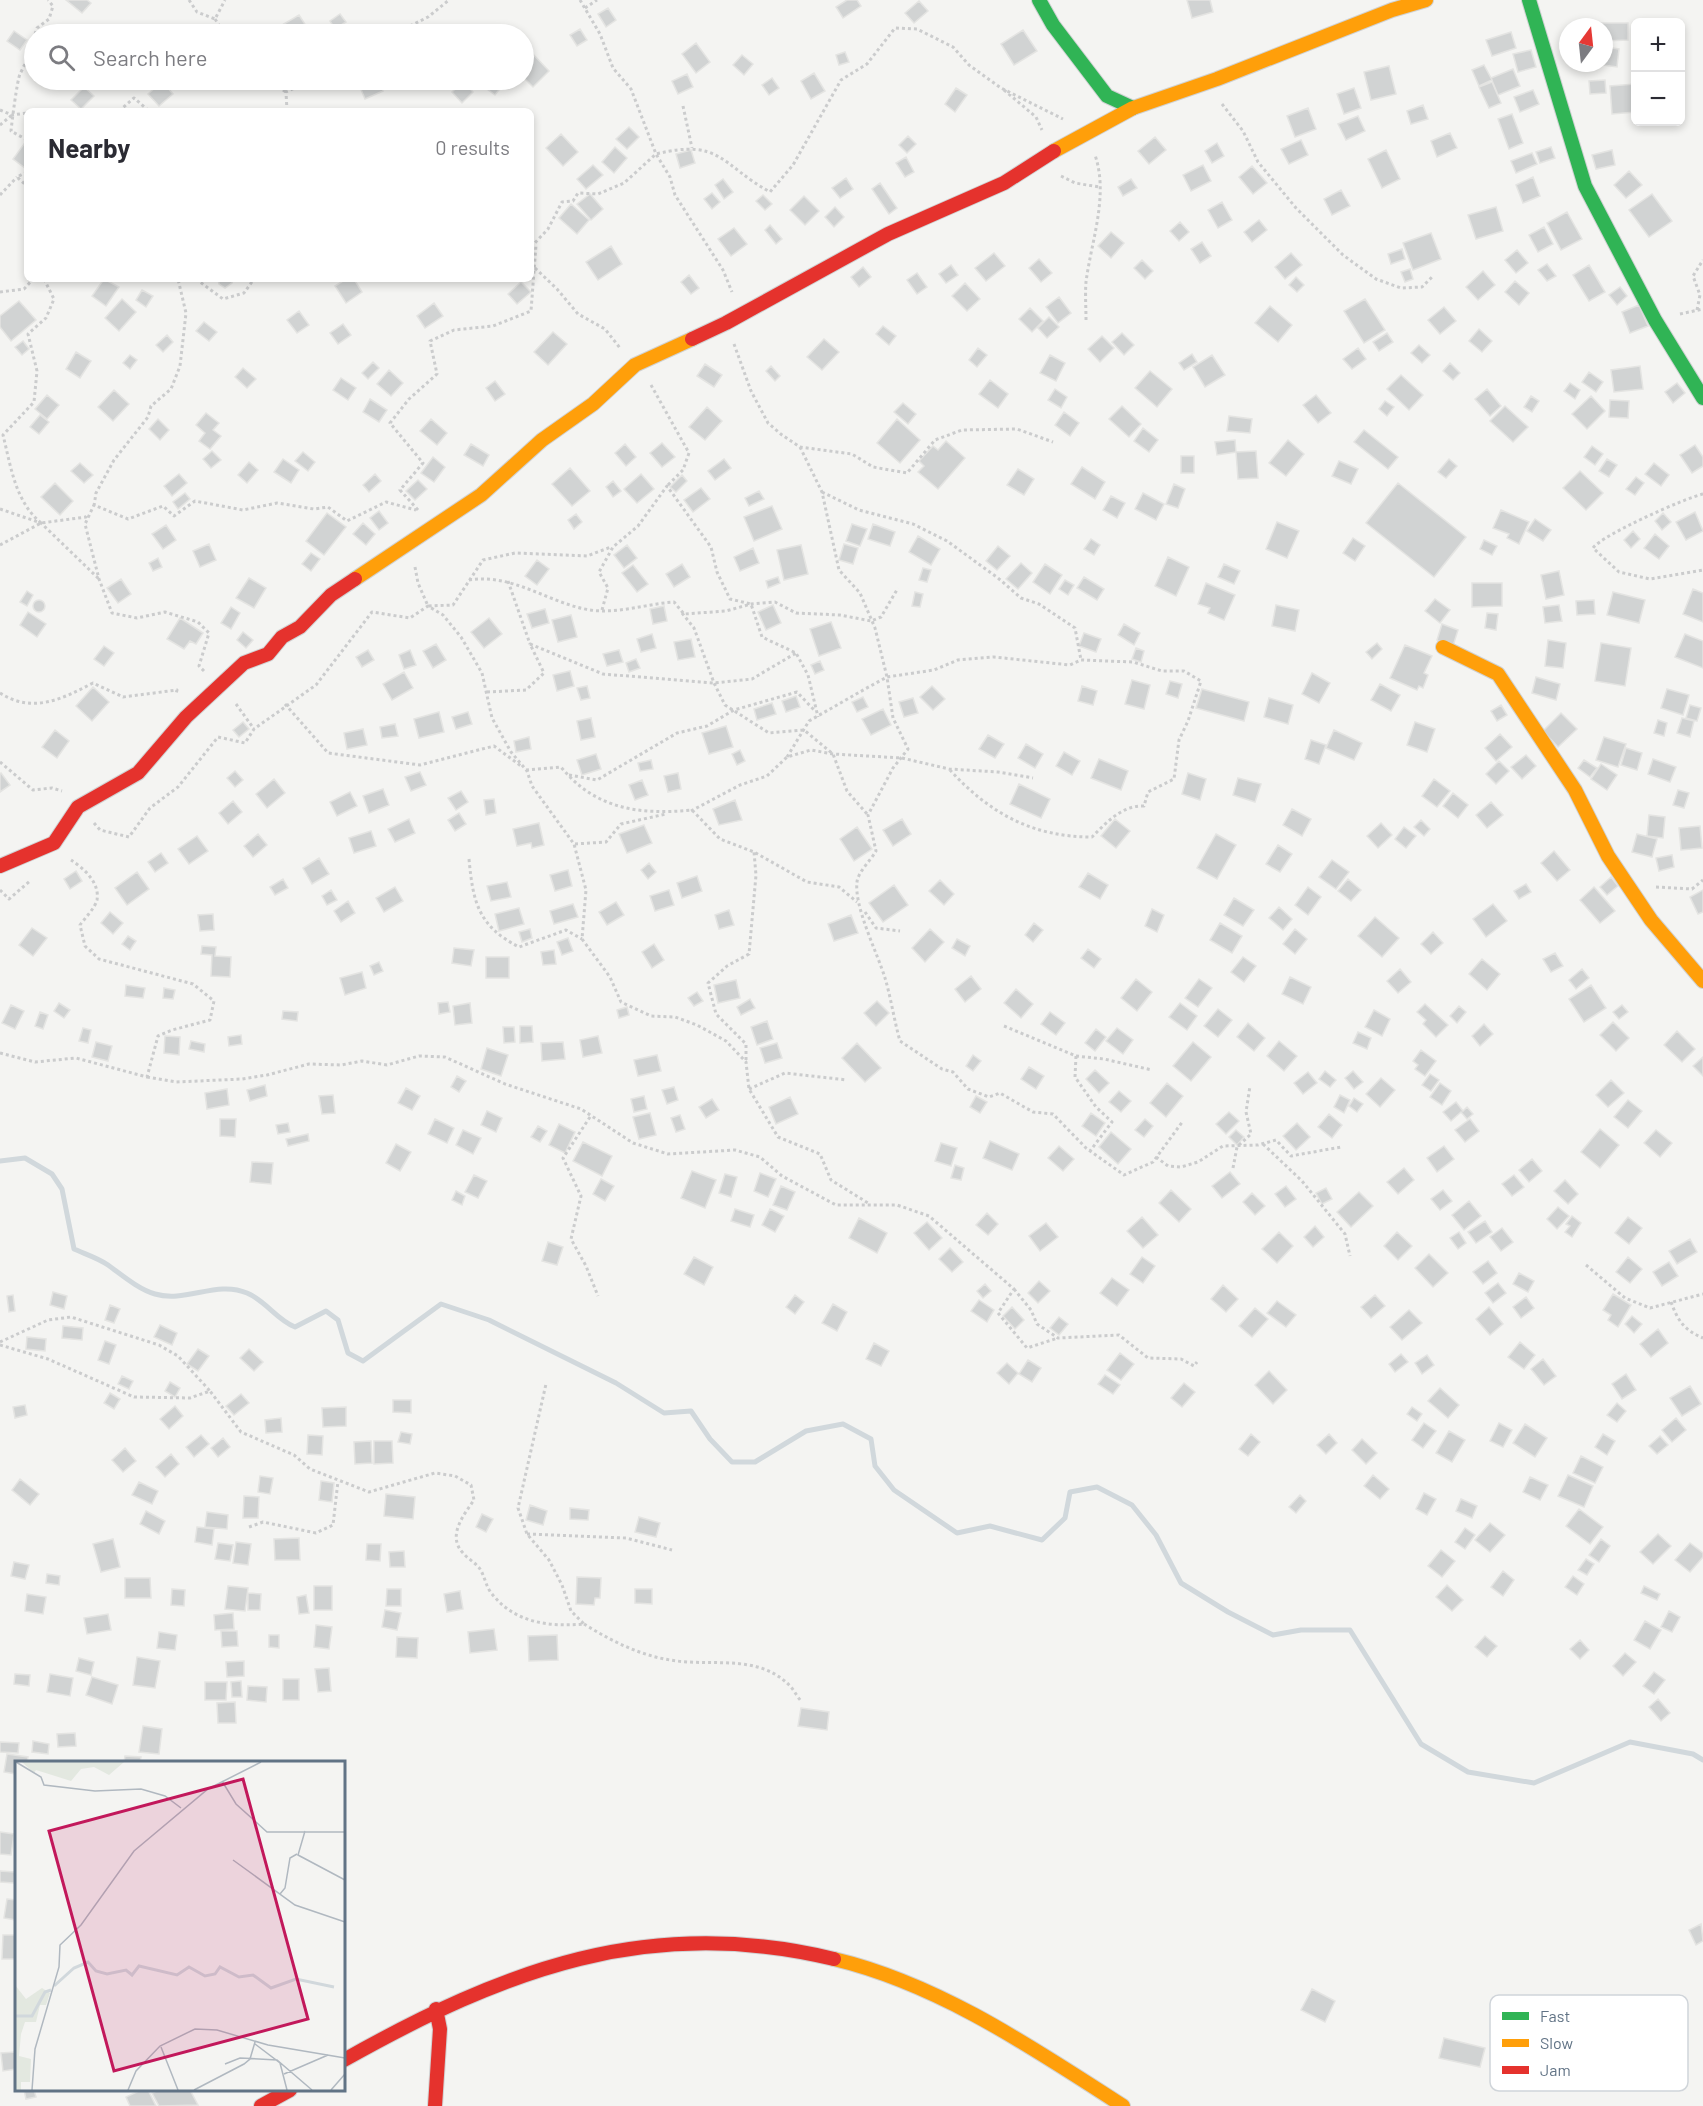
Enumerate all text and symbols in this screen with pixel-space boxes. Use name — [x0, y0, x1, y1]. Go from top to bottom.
north arrow — [1559, 18, 1613, 72]
map controls — [1631, 18, 1685, 126]
button: + — [1631, 18, 1685, 72]
search box — [24, 24, 534, 90]
icon: search — [45, 41, 78, 74]
text: Search here — [93, 44, 207, 70]
button: − — [1631, 72, 1685, 126]
text: Nearby — [48, 132, 130, 163]
text: 0 results — [435, 135, 510, 159]
inset map — [15, 1761, 345, 2091]
legend — [1490, 1995, 1688, 2091]
text: Fast — [1540, 2006, 1570, 2025]
text: Slow — [1540, 2033, 1573, 2052]
text: Jam — [1540, 2060, 1571, 2079]

